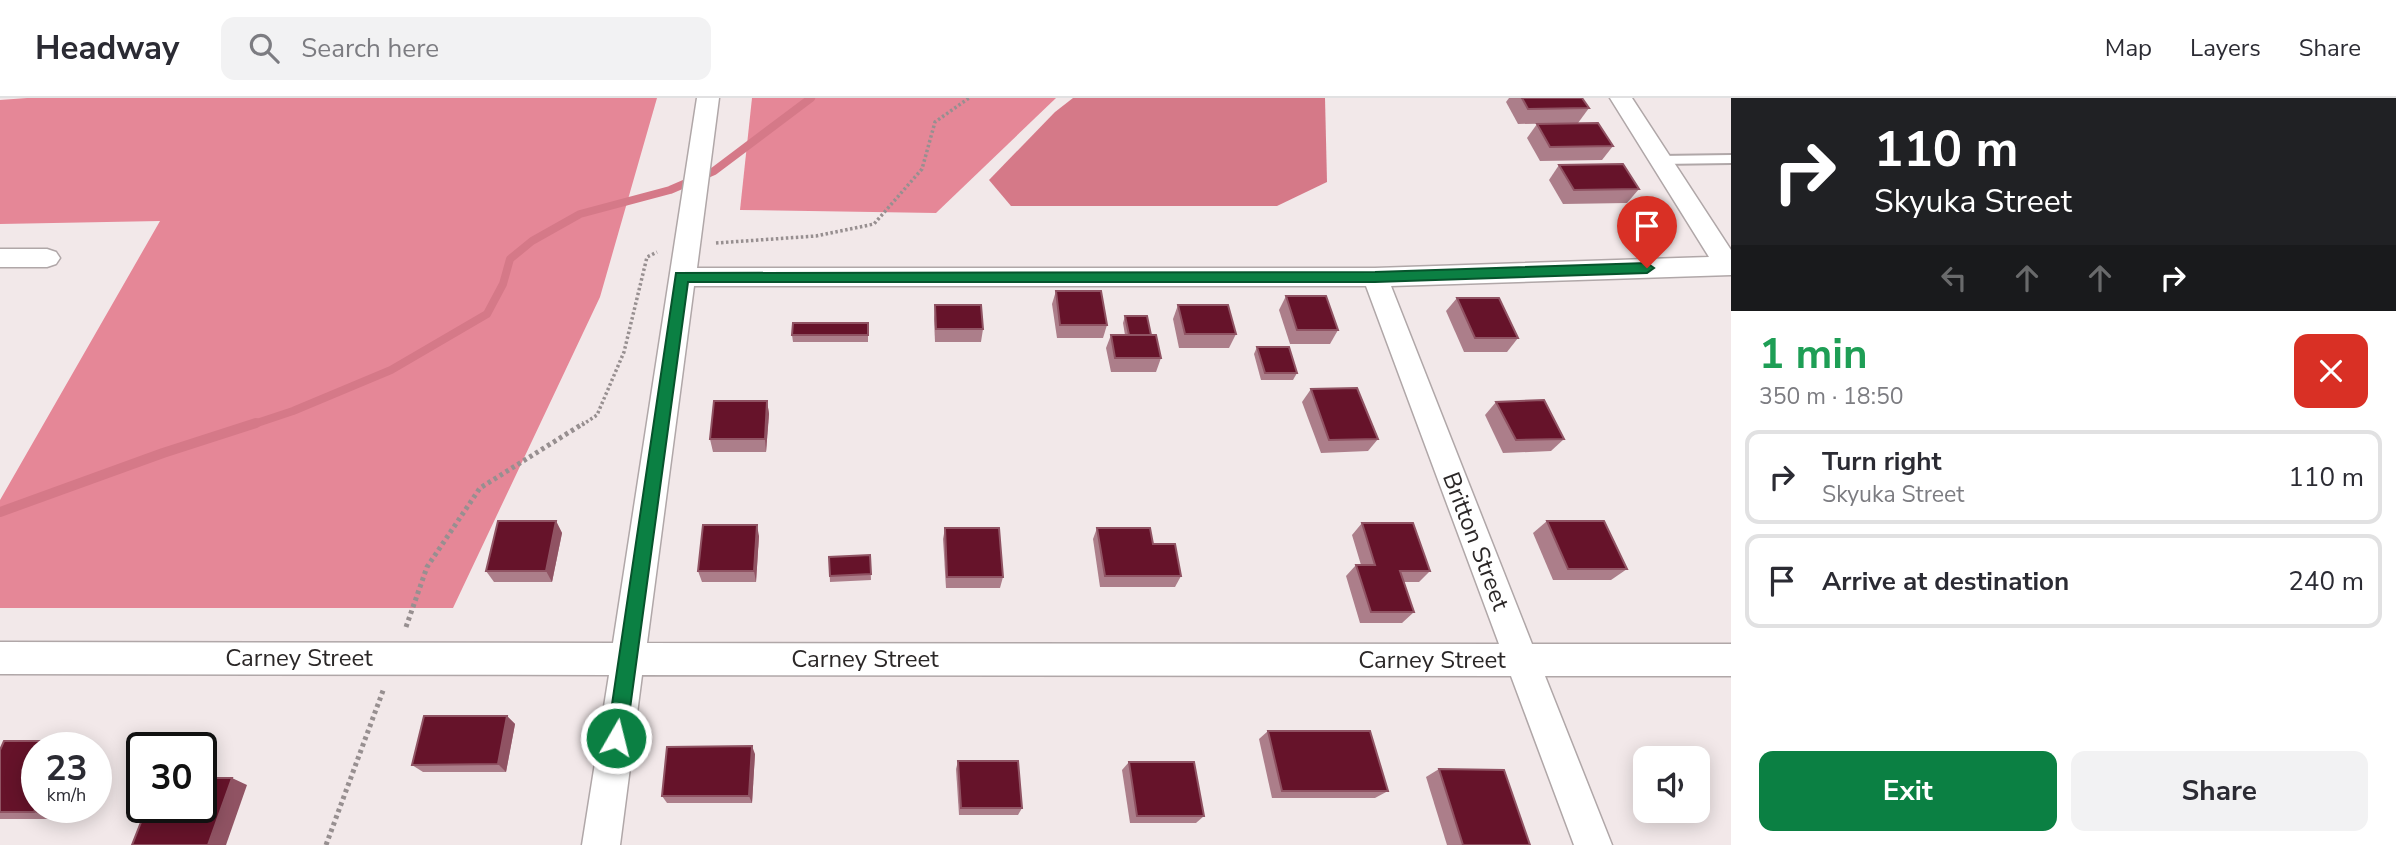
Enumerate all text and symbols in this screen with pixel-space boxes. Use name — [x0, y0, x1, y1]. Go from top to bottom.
search box — [221, 17, 711, 80]
text: Headway — [35, 26, 179, 71]
icon: search — [245, 29, 283, 67]
text: Search here — [301, 31, 439, 66]
text: Map — [2105, 32, 2152, 64]
text: Layers — [2190, 32, 2261, 64]
text: Share — [2299, 32, 2361, 64]
text: 110 m — [1874, 116, 2018, 183]
icon: right — [1759, 126, 1850, 217]
text: Skyuka Street — [1874, 180, 2072, 223]
pin — [1617, 196, 1677, 268]
icon: arrive — [1628, 207, 1666, 245]
icon: left — [1935, 259, 1973, 297]
icon: ahead — [2008, 259, 2046, 297]
icon: ahead — [2081, 259, 2119, 297]
icon: right — [2154, 259, 2192, 297]
text: 1 min — [1759, 326, 1868, 383]
button: close — [2294, 334, 2368, 408]
text: 350 m · 18:50 — [1759, 381, 1904, 412]
text: Turn right — [1822, 444, 1941, 479]
icon: right — [1763, 458, 1801, 496]
text: 110 m — [2288, 460, 2364, 495]
street label: Britton Street — [1435, 467, 1517, 615]
text: Skyuka Street — [1822, 479, 1964, 510]
icon: arrive — [1763, 562, 1801, 600]
text: Arrive at destination — [1822, 564, 2069, 599]
text: 240 m — [2288, 564, 2364, 599]
street label: Carney Street — [225, 642, 373, 674]
street label: Carney Street — [791, 643, 939, 675]
street label: Carney Street — [1358, 644, 1506, 676]
position arrow — [579, 701, 653, 775]
speed limit sign: 30 — [126, 732, 217, 823]
text: 23 — [45, 745, 88, 792]
map controls — [1633, 746, 1710, 823]
button: sound — [1633, 746, 1710, 823]
button: Exit — [1759, 751, 2057, 831]
button: Share — [2071, 751, 2368, 831]
text: km/h — [47, 783, 86, 807]

